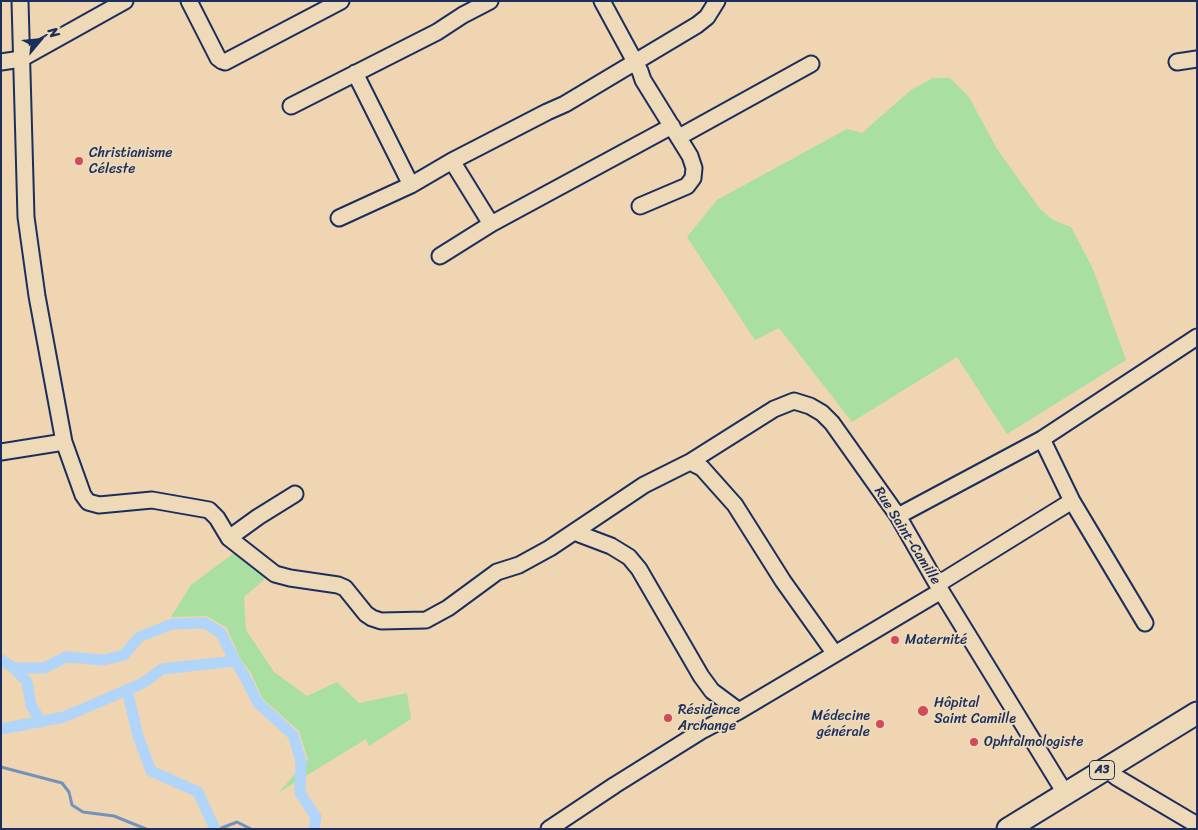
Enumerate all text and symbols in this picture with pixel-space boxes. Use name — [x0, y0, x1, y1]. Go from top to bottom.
north arrow — [15, 15, 65, 65]
text: N — [40, 23, 67, 43]
place label: Christianisme Céleste — [89, 145, 173, 178]
marker: Christianisme Céleste — [73, 155, 85, 167]
street label: Rue Saint-Camille — [870, 484, 944, 588]
place label: Maternité — [905, 632, 967, 648]
marker: Maternité — [889, 634, 901, 646]
place label: Hôpital Saint Camille — [934, 695, 1016, 728]
place label: Résidence Archange — [678, 702, 740, 734]
marker: Hôpital Saint Camille — [916, 704, 930, 718]
place label: Médecine générale — [812, 708, 870, 740]
marker: Résidence Archange — [662, 712, 674, 724]
marker: Médecine générale — [874, 718, 886, 730]
place label: Ophtalmologiste — [984, 734, 1083, 750]
marker: Ophtalmologiste — [968, 736, 980, 748]
road number: A3 — [1090, 760, 1114, 780]

